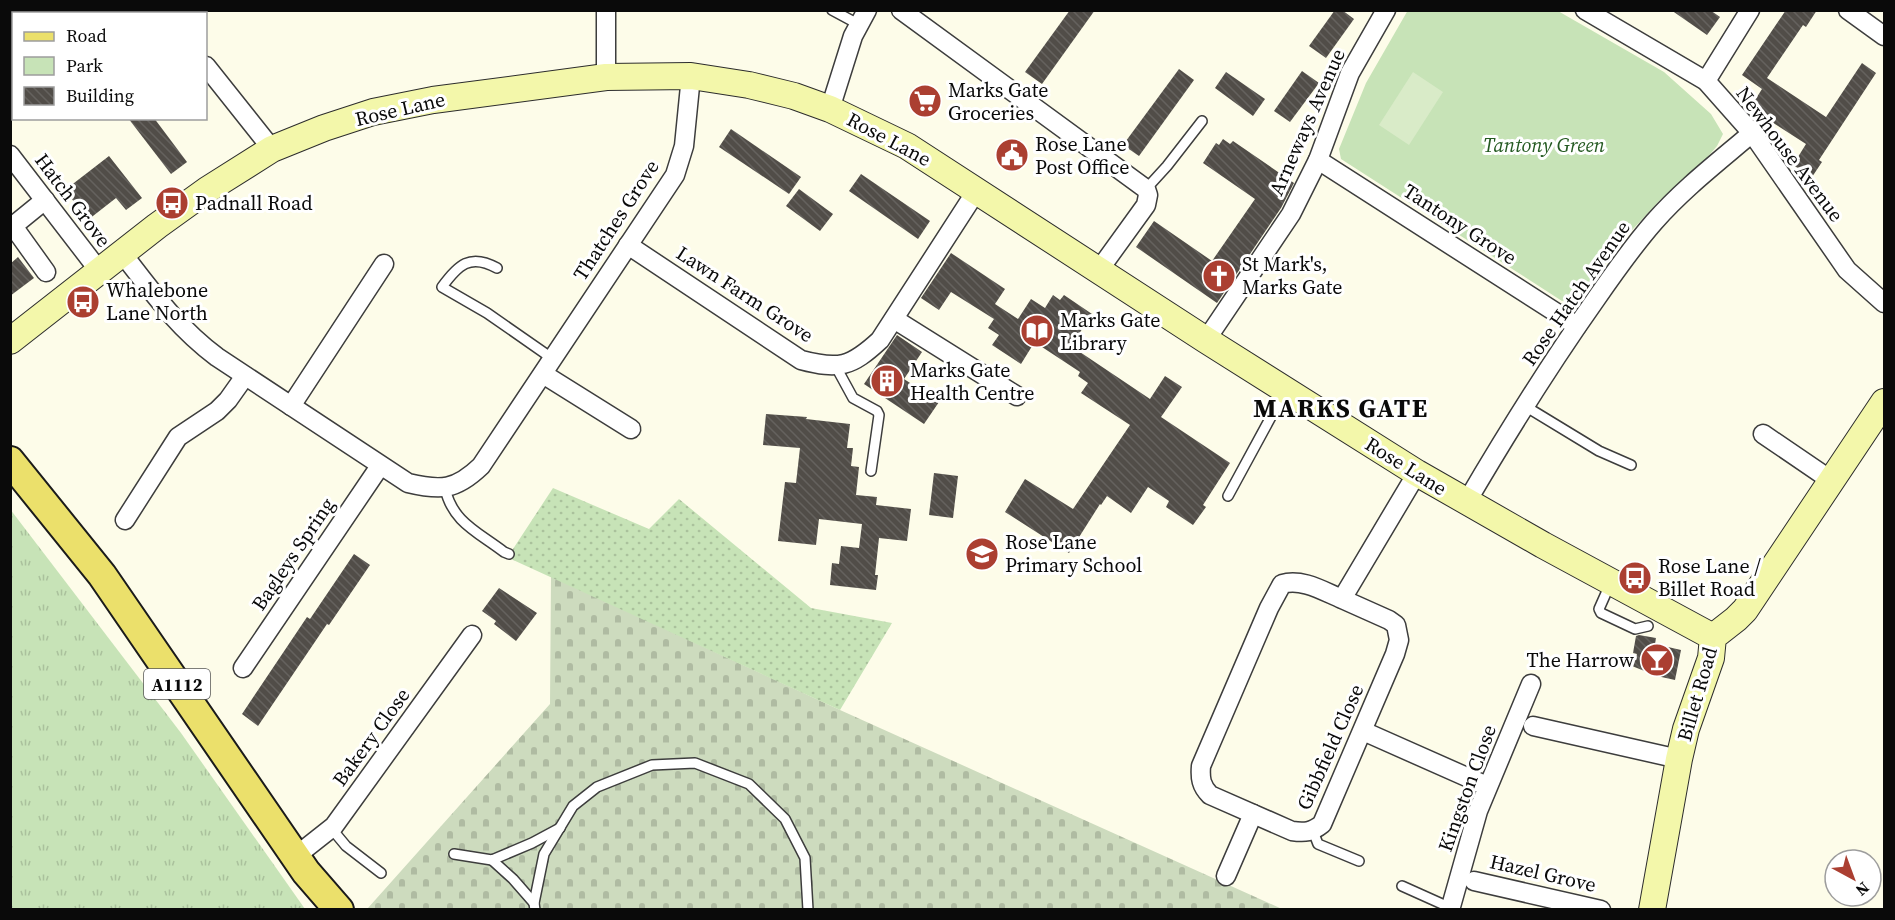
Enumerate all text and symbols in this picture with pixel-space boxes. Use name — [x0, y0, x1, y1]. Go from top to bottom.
legend — [12, 12, 207, 120]
text: Road — [66, 23, 107, 48]
street label: Arneways Avenue — [1262, 44, 1352, 200]
text: Park — [66, 53, 103, 78]
place label: Marks Gate Groceries — [948, 76, 1049, 127]
street label: Newhouse Avenue — [1730, 80, 1850, 228]
text: Building — [66, 83, 134, 108]
supermarket icon: Marks Gate Groceries — [907, 83, 943, 119]
street label: Rose Lane — [352, 85, 448, 133]
street label: Rose Lane — [842, 105, 936, 173]
place label: Rose Lane Post Office — [1035, 130, 1130, 181]
park label: Tantony Green — [1483, 131, 1606, 159]
public building icon: Rose Lane Post Office — [994, 137, 1030, 173]
street label: Hatch Grove — [28, 147, 118, 253]
street label: Thatches Grove — [566, 154, 666, 286]
street label: Tantony Grove — [1398, 177, 1522, 271]
bus stop icon: Padnall Road — [154, 185, 190, 221]
place label: Padnall Road — [195, 189, 313, 217]
street label: Rose Hatch Avenue — [1515, 215, 1637, 371]
street label: Lawn Farm Grove — [671, 239, 819, 349]
place label: St Mark's, Marks Gate — [1242, 250, 1343, 301]
church icon: St Mark's, Marks Gate — [1201, 258, 1237, 294]
place label: Whalebone Lane North — [106, 276, 208, 327]
bus stop icon: Whalebone Lane North — [65, 284, 101, 320]
place label: Marks Gate Library — [1060, 306, 1161, 357]
library icon: Marks Gate Library — [1019, 313, 1055, 349]
place label: Marks Gate Health Centre — [910, 356, 1034, 407]
building icon: Marks Gate Health Centre — [869, 363, 905, 399]
district label: MARKS GATE — [1253, 390, 1429, 426]
street label: Rose Lane — [1360, 430, 1452, 502]
street label: Bagleys Spring — [245, 492, 341, 616]
place label: Rose Lane Primary School — [1005, 528, 1142, 579]
school or university icon: Rose Lane Primary School — [964, 536, 1000, 572]
place label: Rose Lane / Billet Road — [1658, 552, 1761, 603]
bus stop icon: Rose Lane / Billet Road — [1617, 560, 1653, 596]
bar icon: The Harrow — [1639, 642, 1675, 678]
street label: Billet Road — [1670, 643, 1724, 745]
place label: The Harrow — [1527, 646, 1635, 674]
road number: A1112 — [144, 669, 210, 699]
street label: Gibbfield Close — [1290, 680, 1370, 814]
street label: Bakery Close — [326, 682, 416, 792]
street label: Kingston Close — [1431, 721, 1503, 855]
street label: Hazel Grove — [1487, 847, 1599, 899]
north arrow — [1823, 848, 1883, 908]
text: N — [1851, 877, 1874, 902]

